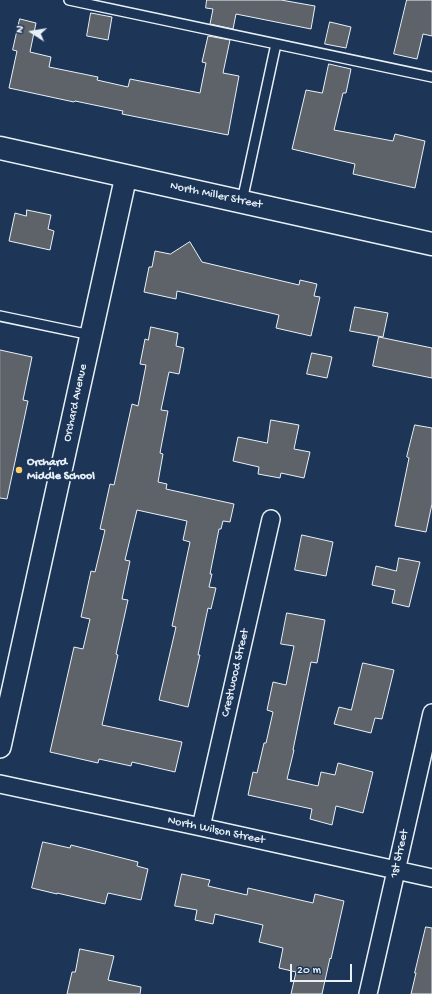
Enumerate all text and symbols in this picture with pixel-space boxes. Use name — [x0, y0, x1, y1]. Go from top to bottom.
north arrow — [12, 12, 52, 52]
text: N — [14, 25, 27, 34]
street label: North Miller Street — [169, 179, 263, 213]
street label: Orchard Avenue — [61, 363, 91, 443]
place label: Orchard Middle School — [27, 456, 95, 484]
marker: Orchard Middle School — [14, 465, 24, 475]
street label: Crestwood Street — [219, 628, 253, 718]
street label: North Wilson Street — [166, 814, 266, 848]
street label: 1st Street — [387, 829, 413, 879]
scale bar — [292, 956, 354, 982]
text: 20 m — [297, 964, 321, 978]

